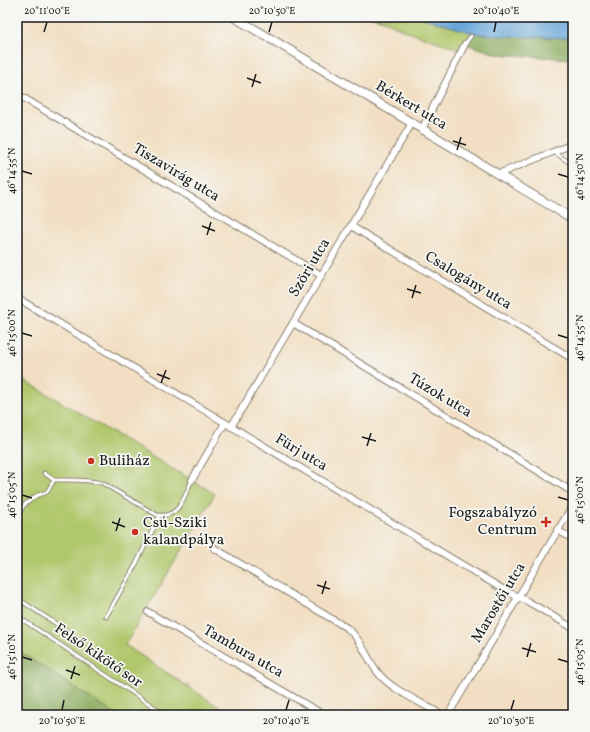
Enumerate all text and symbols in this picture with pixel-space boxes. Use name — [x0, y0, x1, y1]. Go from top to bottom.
text: 20°11'00"E — [24, 4, 70, 18]
text: 20°10'50"E — [249, 4, 295, 18]
text: 20°10'40"E — [473, 4, 519, 18]
street label: Bérkert utca — [371, 76, 451, 136]
street label: Tiszavirág utca — [129, 139, 223, 207]
text: 46°14'55"N — [5, 147, 19, 194]
text: 46°14'50"N — [573, 153, 587, 201]
street label: Szöri utca — [284, 235, 336, 301]
street label: Csalogány utca — [421, 247, 515, 315]
text: 46°15'00"N — [5, 308, 19, 357]
text: 46°14'55"N — [573, 314, 587, 361]
street label: Túzok utca — [404, 369, 476, 423]
street label: Fürj utca — [271, 429, 331, 477]
place label: Buliház — [99, 451, 150, 472]
marker: Buliház — [86, 456, 96, 466]
text: 46°15'05"N — [5, 471, 19, 518]
text: 46°15'00"N — [573, 475, 587, 524]
place label: Fogszabályzó Centrum — [449, 503, 537, 541]
place label: Csú-Sziki kalandpálya — [143, 513, 224, 551]
marker: Fogszabályzó Centrum — [540, 516, 552, 528]
marker: Csú-Sziki kalandpálya — [130, 527, 140, 537]
street label: Marostői utca — [467, 559, 531, 647]
street label: Felső kikötő sor — [50, 619, 146, 693]
street label: Tambura utca — [199, 620, 287, 684]
text: 46°15'10"N — [5, 633, 19, 680]
text: 46°15'05"N — [573, 638, 587, 685]
text: 20°10'50"E — [39, 714, 85, 728]
text: 20°10'40"E — [263, 714, 309, 728]
text: 20°10'30"E — [488, 714, 534, 728]

